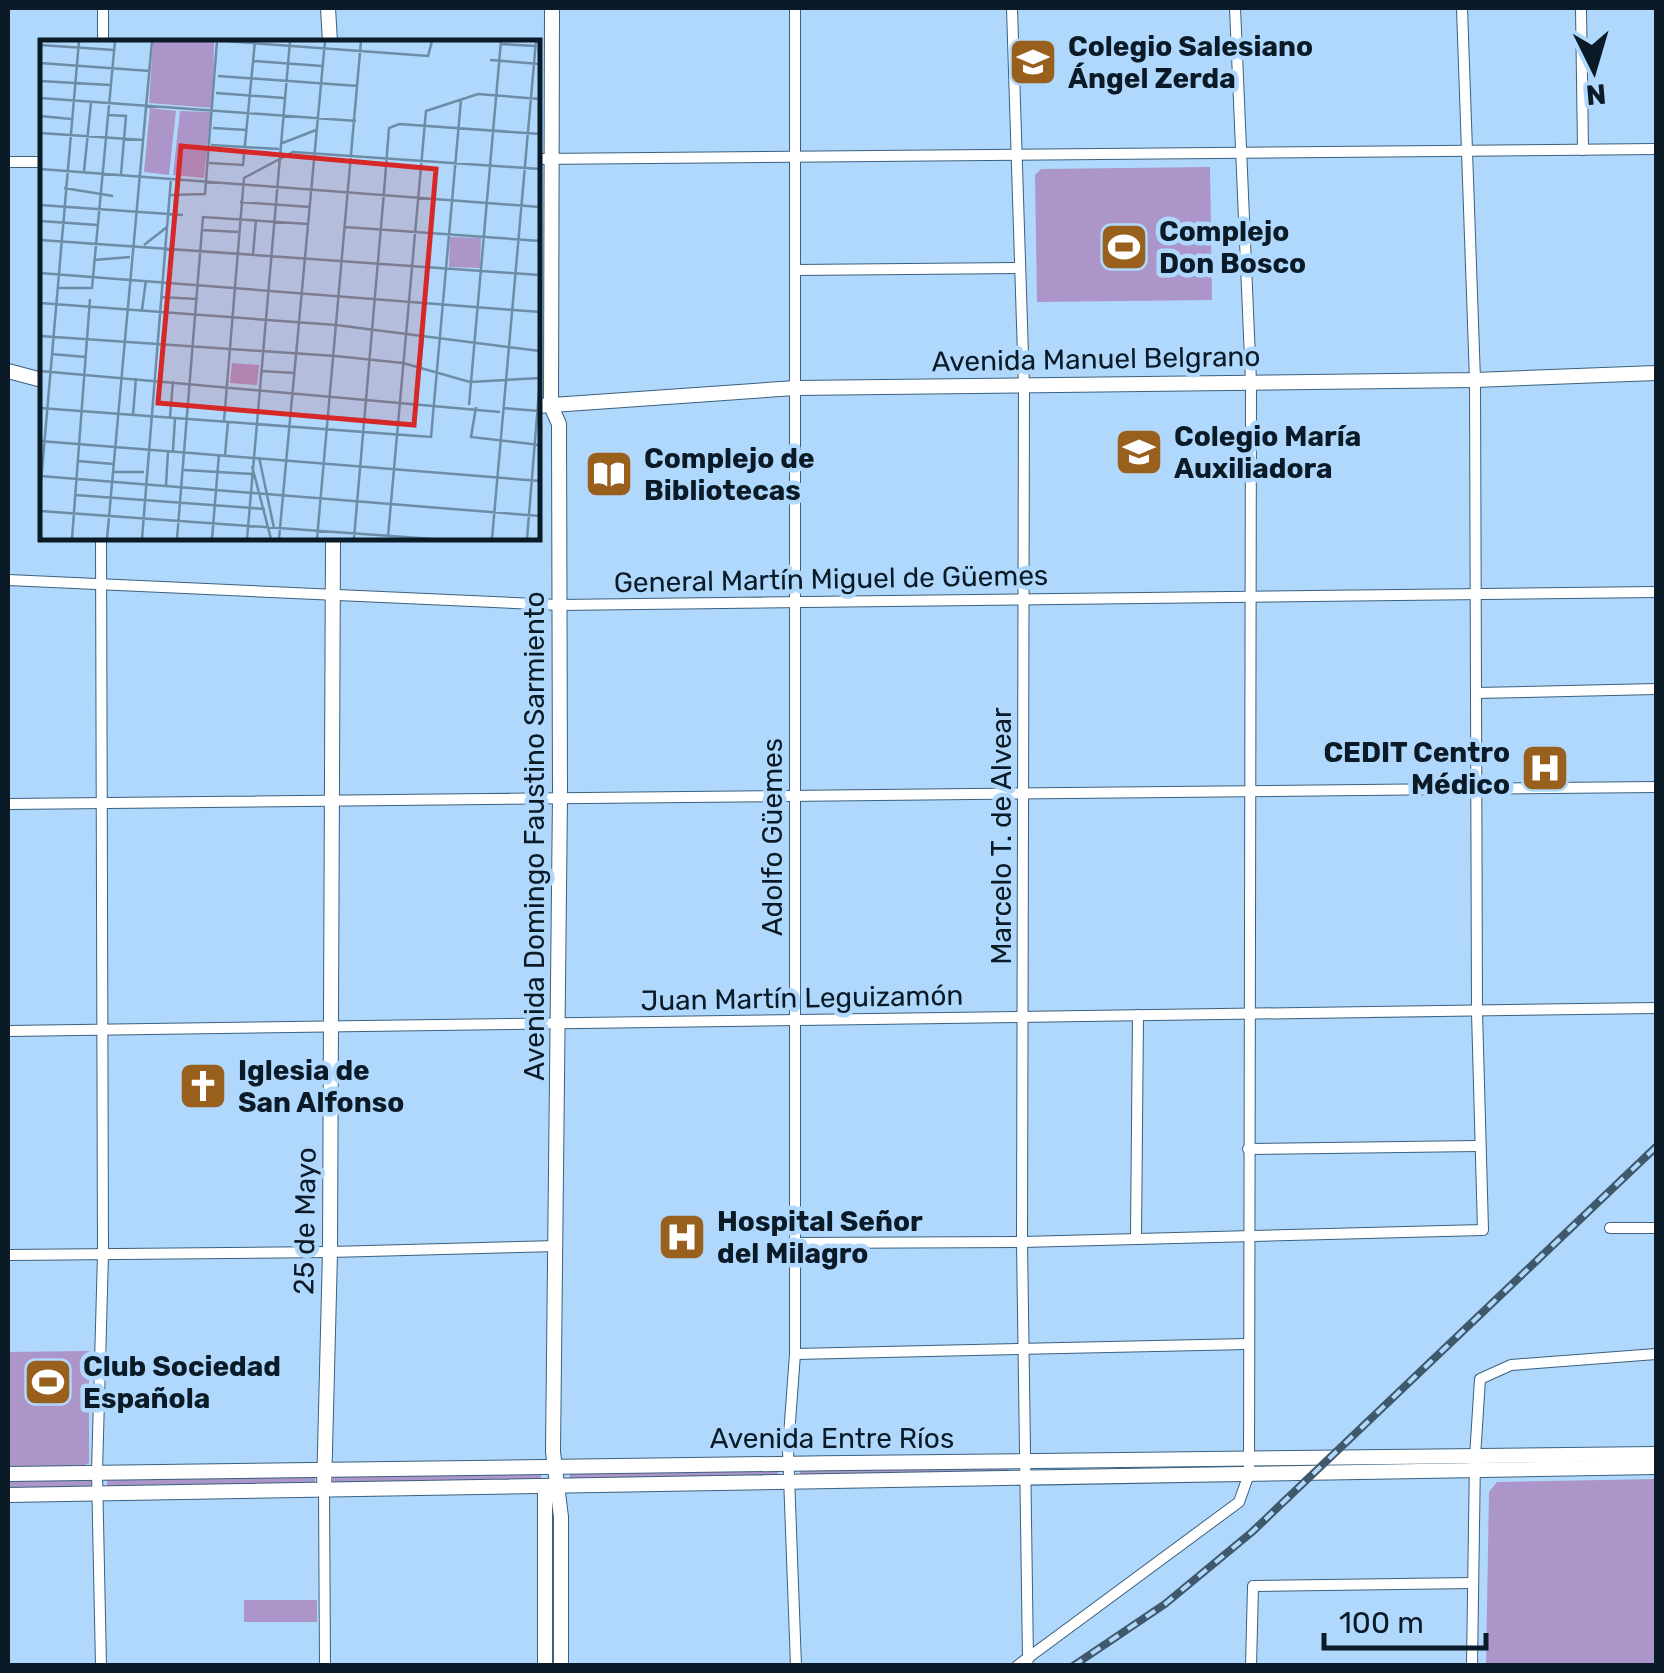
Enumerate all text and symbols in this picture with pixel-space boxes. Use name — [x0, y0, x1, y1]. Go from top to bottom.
north arrow — [1544, 20, 1644, 120]
place label: Colegio Salesiano Ángel Zerda — [1068, 30, 1313, 95]
school or university icon: Colegio Salesiano Ángel Zerda — [1007, 36, 1059, 88]
inset map — [40, 40, 540, 540]
text: N — [1585, 77, 1608, 112]
place label: Complejo Don Bosco — [1159, 215, 1306, 280]
sports icon: Complejo Don Bosco — [1098, 221, 1150, 273]
street label: Avenida Manuel Belgrano — [931, 340, 1261, 378]
place label: Colegio María Auxiliadora — [1174, 420, 1361, 485]
school or university icon: Colegio María Auxiliadora — [1113, 426, 1165, 478]
place label: Complejo de Bibliotecas — [644, 442, 815, 507]
library icon: Complejo de Bibliotecas — [583, 448, 635, 500]
street label: General Martín Miguel de Güemes — [614, 559, 1048, 599]
street label: Avenida Domingo Faustino Sarmiento — [518, 591, 551, 1081]
street label: Marcelo T. de Alvear — [985, 707, 1018, 965]
place label: CEDIT Centro Médico — [1323, 736, 1510, 801]
street label: Adolfo Güemes — [756, 738, 789, 936]
hospital icon: CEDIT Centro Médico — [1519, 742, 1571, 794]
street label: Juan Martín Leguizamón — [640, 979, 964, 1017]
place label: Iglesia de San Alfonso — [238, 1054, 404, 1119]
church icon: Iglesia de San Alfonso — [177, 1060, 229, 1112]
street label: 25 de Mayo — [287, 1147, 323, 1295]
place label: Hospital Señor del Milagro — [717, 1205, 923, 1270]
hospital icon: Hospital Señor del Milagro — [656, 1211, 708, 1263]
place label: Club Sociedad Española — [83, 1350, 281, 1415]
sports icon: Club Sociedad Española — [22, 1356, 74, 1408]
street label: Avenida Entre Ríos — [710, 1422, 954, 1455]
scale bar — [1324, 1588, 1486, 1650]
text: 100 m — [1339, 1605, 1424, 1641]

